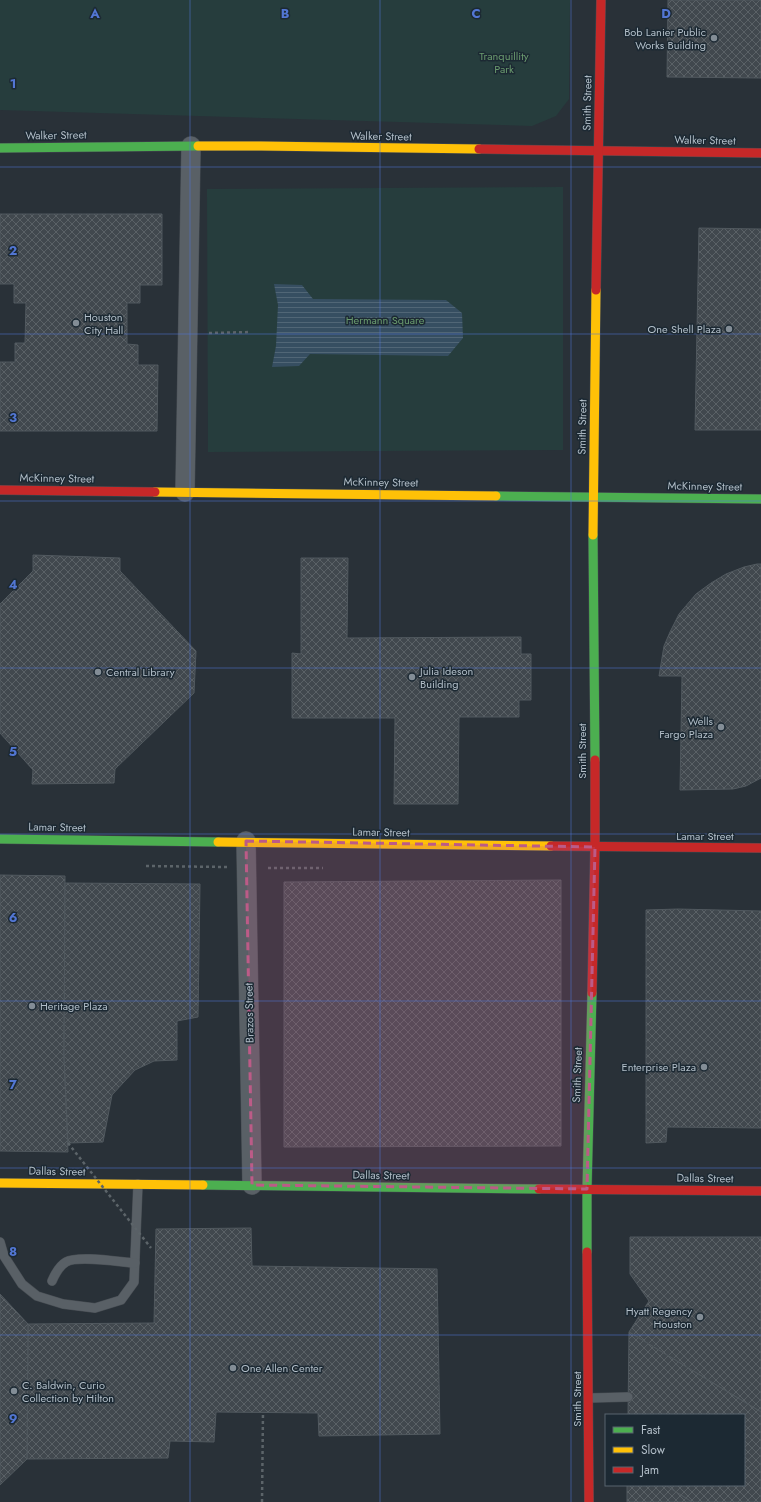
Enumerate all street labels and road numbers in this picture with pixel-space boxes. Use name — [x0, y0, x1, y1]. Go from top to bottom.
street label: Smith Street — [579, 75, 595, 131]
street label: Walker Street — [25, 126, 87, 144]
street label: Walker Street — [350, 127, 412, 145]
street label: Walker Street — [674, 131, 736, 149]
street label: Smith Street — [574, 399, 590, 455]
street label: McKinney Street — [20, 469, 95, 487]
street label: McKinney Street — [344, 473, 419, 491]
street label: McKinney Street — [668, 477, 743, 495]
street label: Smith Street — [574, 723, 590, 779]
street label: Lamar Street — [28, 819, 86, 836]
street label: Lamar Street — [352, 824, 410, 841]
street label: Lamar Street — [676, 828, 734, 844]
street label: Brazos Street — [240, 982, 258, 1043]
street label: Smith Street — [568, 1047, 586, 1103]
street label: Dallas Street — [28, 1163, 86, 1180]
street label: Dallas Street — [352, 1167, 410, 1184]
street label: Dallas Street — [676, 1170, 734, 1187]
street label: Smith Street — [569, 1371, 585, 1427]

